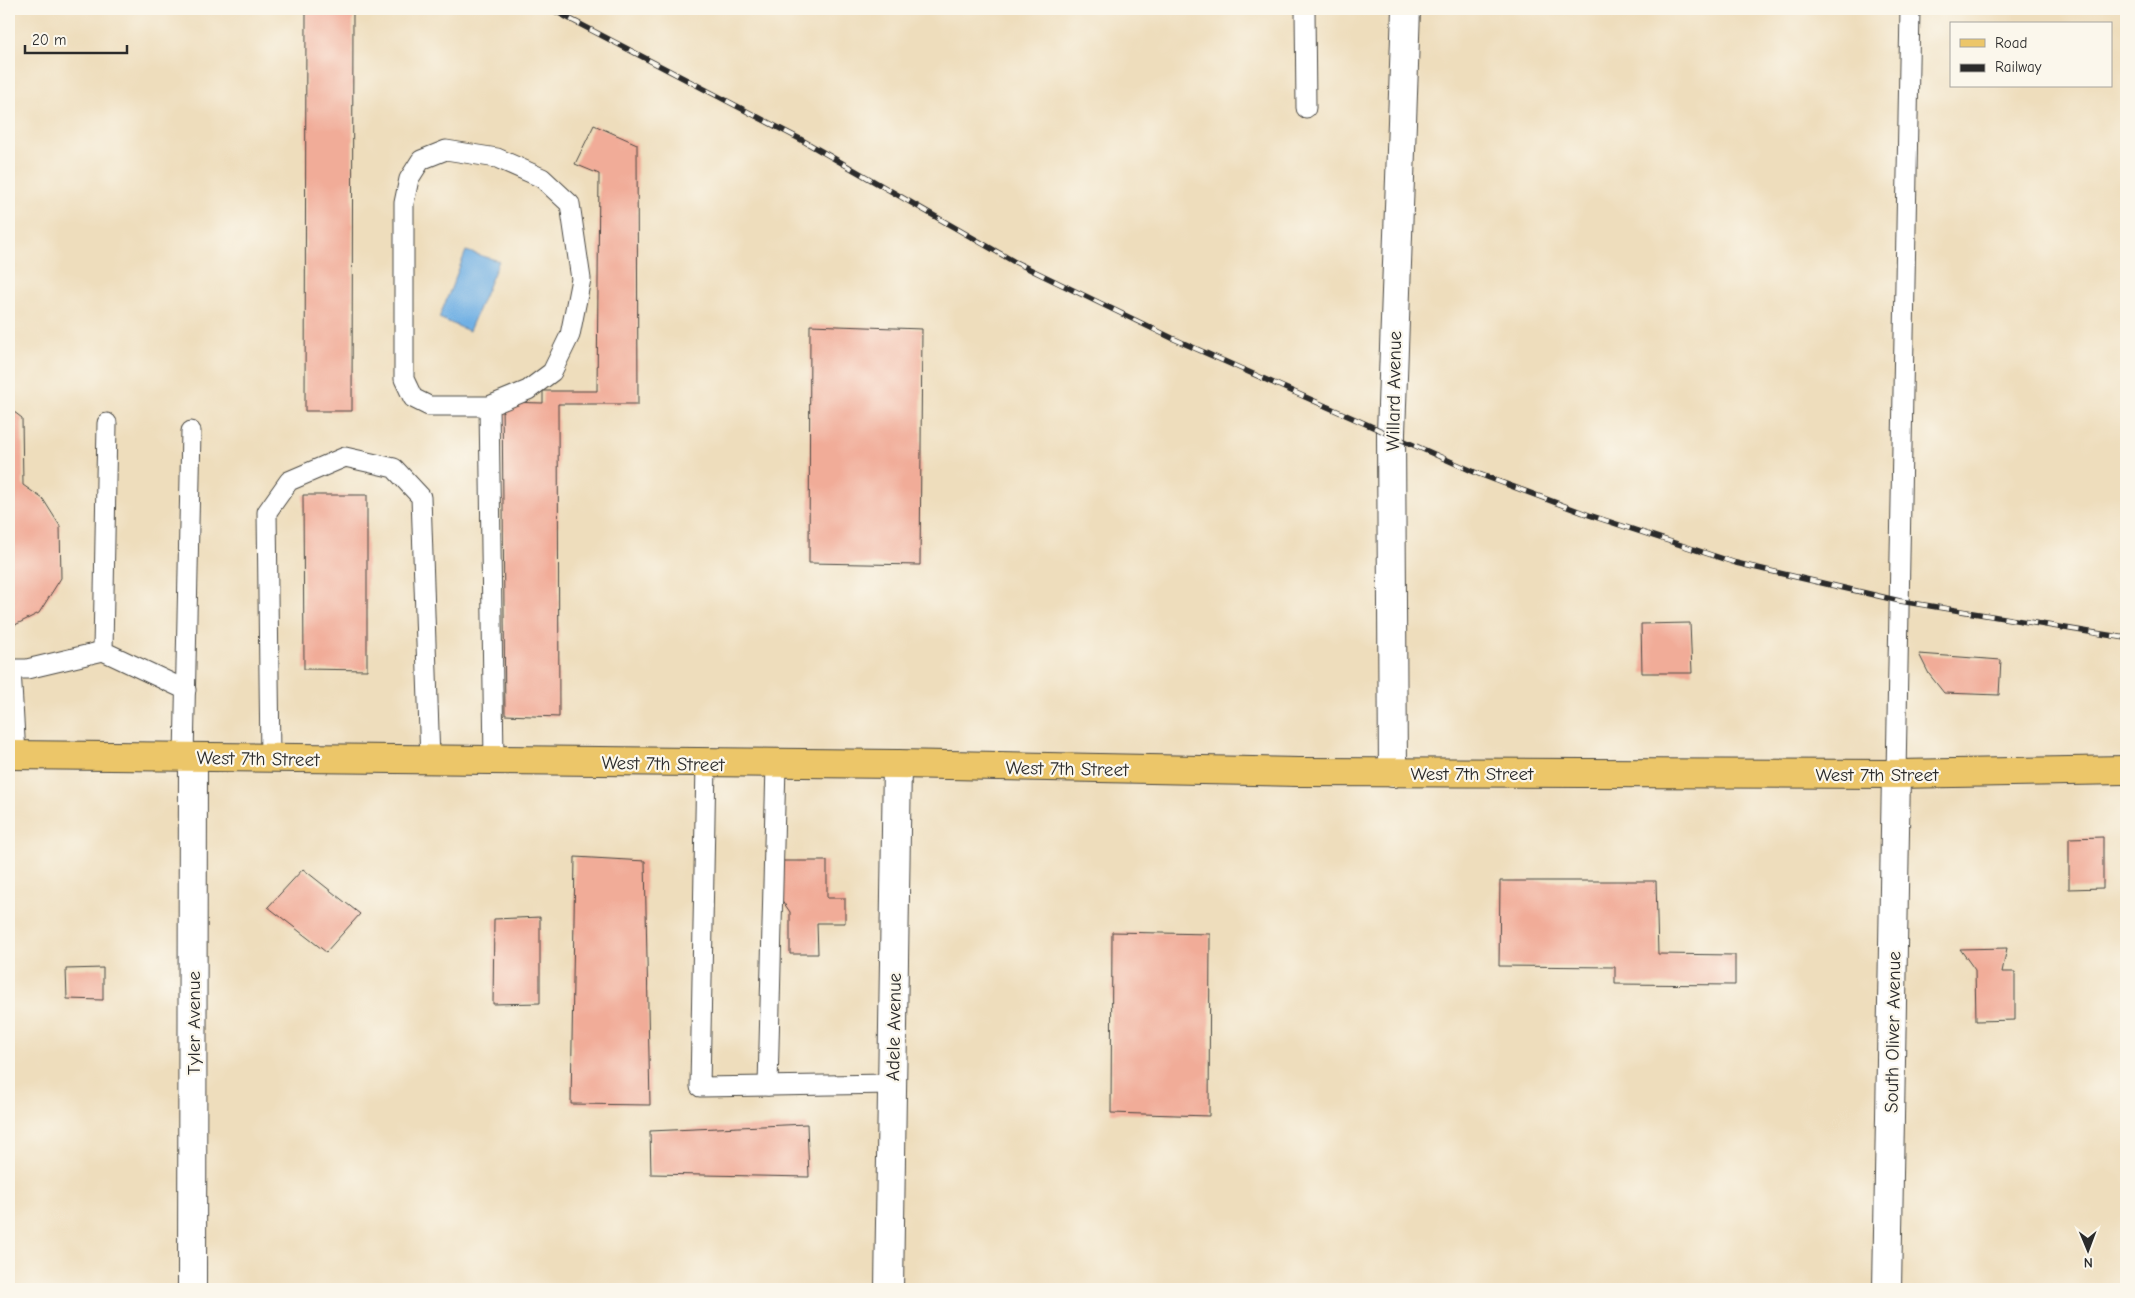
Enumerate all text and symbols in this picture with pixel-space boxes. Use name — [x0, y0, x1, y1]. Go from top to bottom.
scale bar — [25, 22, 128, 54]
legend — [1950, 22, 2112, 88]
text: 20 m — [32, 31, 66, 49]
text: Road — [1995, 34, 2027, 52]
text: Railway — [1995, 58, 2042, 76]
street label: Willard Avenue — [1382, 331, 1406, 451]
street label: West 7th Street — [196, 747, 320, 771]
street label: West 7th Street — [601, 752, 725, 776]
street label: West 7th Street — [1005, 757, 1129, 781]
street label: West 7th Street — [1411, 763, 1534, 785]
street label: West 7th Street — [1816, 764, 1939, 786]
street label: South Oliver Avenue — [1881, 951, 1905, 1113]
street label: Tyler Avenue — [183, 971, 205, 1075]
street label: Adele Avenue — [882, 973, 906, 1081]
north arrow — [2062, 1226, 2112, 1276]
text: N — [2084, 1254, 2093, 1271]

